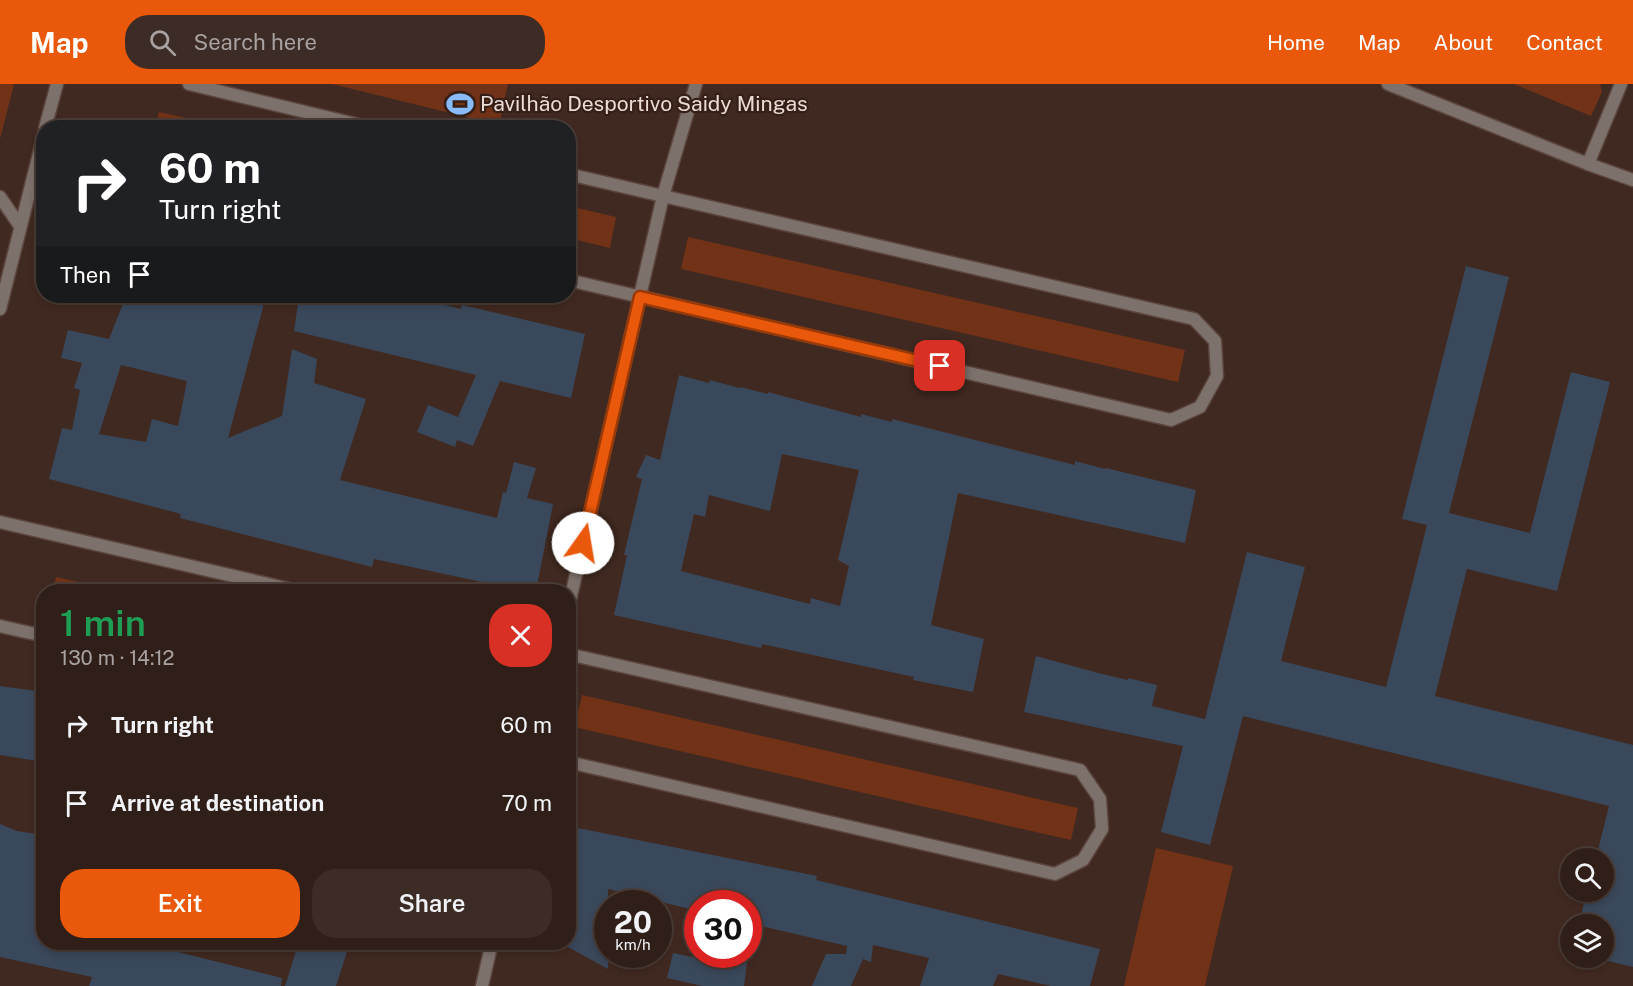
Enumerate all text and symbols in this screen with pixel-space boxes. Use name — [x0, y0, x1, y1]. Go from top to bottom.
search box — [125, 15, 545, 69]
text: Map — [30, 26, 89, 59]
icon: search — [146, 26, 179, 59]
text: Search here — [194, 29, 317, 55]
text: Home — [1267, 30, 1325, 55]
text: Map — [1358, 30, 1401, 55]
text: About — [1434, 30, 1493, 55]
text: Contact — [1526, 30, 1603, 55]
sports icon: Pavilhão Desportivo Saidy Mingas — [445, 89, 475, 119]
place label: Pavilhão Desportivo Saidy Mingas — [480, 91, 808, 116]
text: 60 m — [159, 143, 261, 192]
icon: right — [60, 144, 138, 222]
text: Turn right — [159, 193, 282, 225]
icon: arrive — [123, 258, 156, 291]
text: Then — [60, 262, 111, 288]
pin — [914, 340, 965, 391]
icon: arrive — [923, 349, 956, 382]
position arrow — [551, 511, 615, 575]
text: 1 min — [60, 602, 146, 644]
button: close — [489, 604, 552, 667]
text: 130 m · 14:12 — [60, 646, 174, 670]
icon: right — [60, 709, 93, 742]
text: Turn right — [111, 712, 214, 738]
text: 60 m — [501, 712, 552, 738]
icon: arrive — [60, 787, 93, 820]
text: Arrive at destination — [111, 790, 324, 816]
text: 70 m — [501, 790, 552, 816]
map controls — [1560, 848, 1614, 968]
button: search — [1560, 848, 1614, 902]
button: Exit — [60, 869, 300, 938]
button: Share — [312, 869, 552, 938]
speed limit sign: 30 — [684, 890, 762, 968]
text: 20 — [614, 904, 652, 940]
button: layers — [1560, 914, 1614, 968]
text: km/h — [615, 936, 651, 953]

